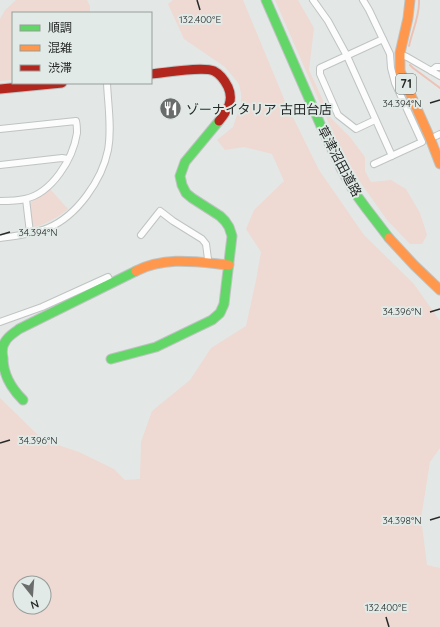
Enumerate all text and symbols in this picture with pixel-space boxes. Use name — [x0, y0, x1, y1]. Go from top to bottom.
legend — [12, 12, 152, 84]
text: 132.400°E — [179, 13, 221, 26]
text: 順調 — [48, 20, 72, 35]
text: 混雑 — [48, 40, 72, 55]
text: 渋滞 — [48, 60, 72, 75]
road number: 71 — [396, 74, 416, 94]
restaurant icon: ゾーナイタリア 古田台店 — [157, 96, 183, 122]
text: 34.394°N — [382, 97, 422, 110]
place label: ゾーナイタリア 古田台店 — [186, 101, 332, 117]
street label: 草津沼田道路 — [315, 123, 365, 199]
text: 34.394°N — [18, 226, 58, 239]
text: 34.396°N — [382, 305, 422, 318]
text: 34.396°N — [18, 434, 58, 447]
text: 34.398°N — [382, 514, 422, 527]
north arrow — [12, 575, 52, 615]
text: N — [29, 597, 41, 612]
text: 132.400°E — [365, 601, 407, 614]

